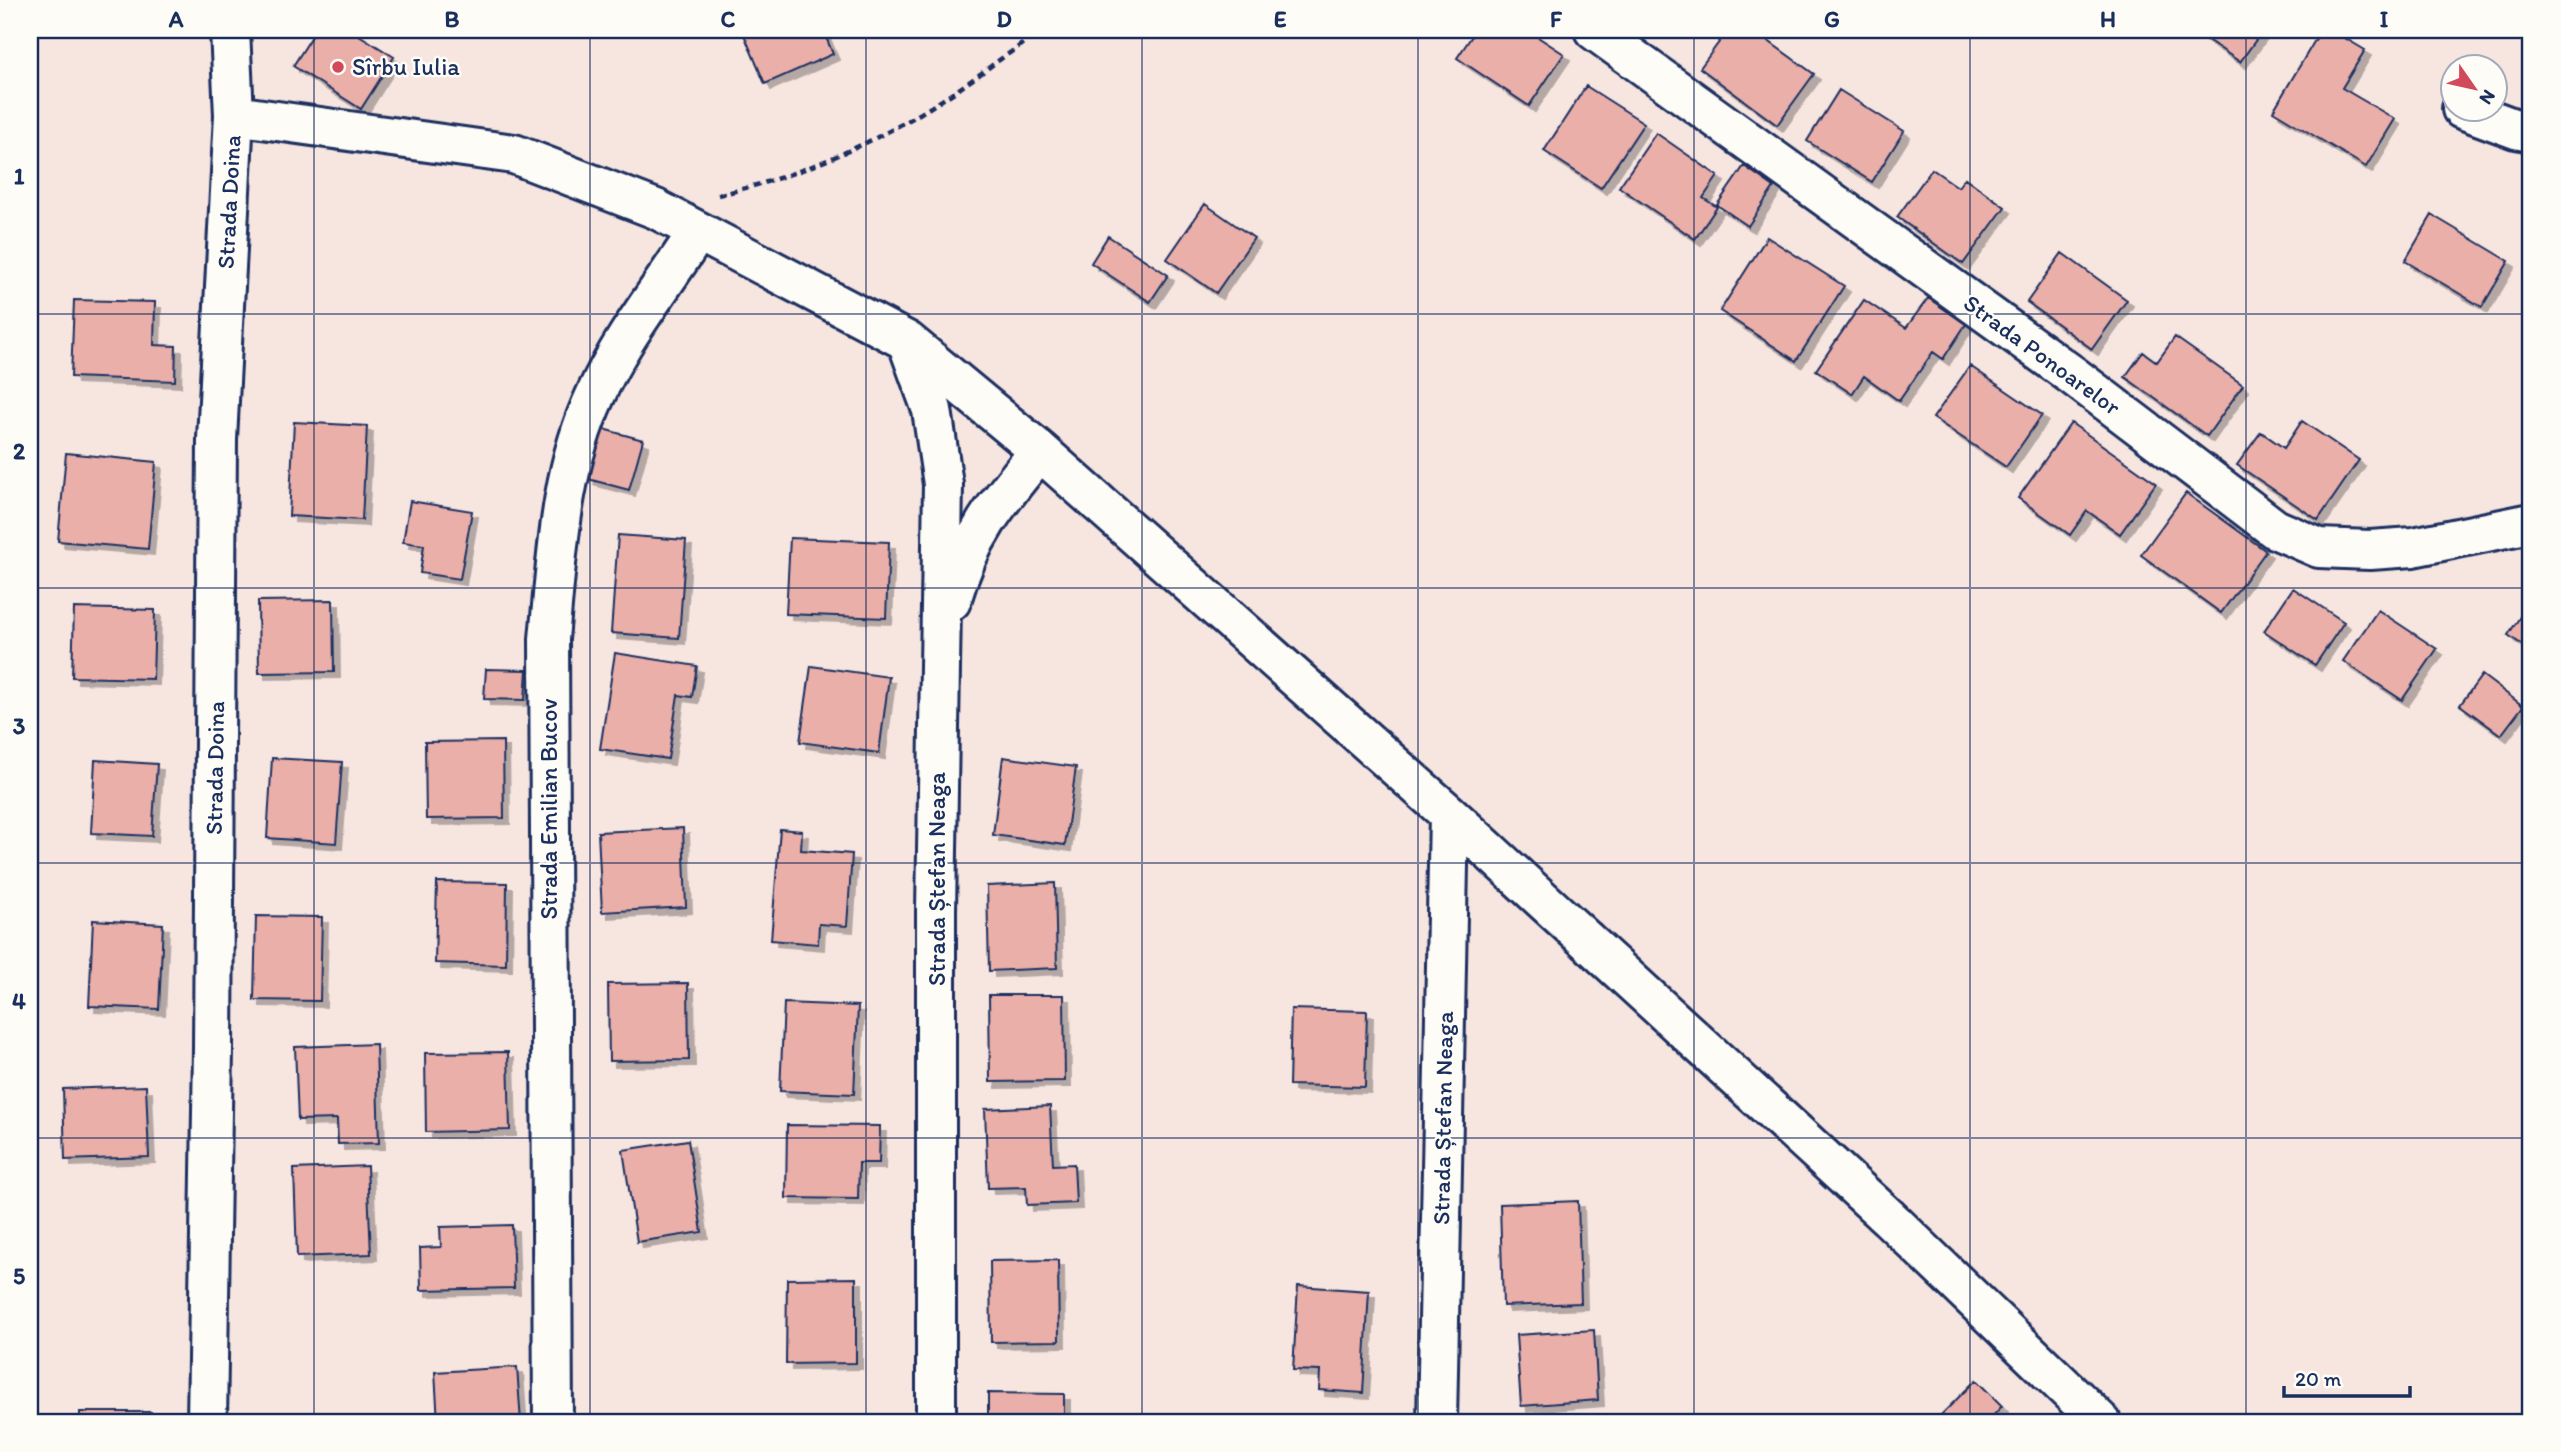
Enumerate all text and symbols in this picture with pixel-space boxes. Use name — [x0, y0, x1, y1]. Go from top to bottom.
text: A — [168, 5, 184, 33]
text: B — [445, 5, 460, 33]
text: C — [721, 5, 736, 33]
text: D — [996, 5, 1012, 33]
text: E — [1274, 5, 1287, 33]
text: F — [1550, 5, 1563, 33]
text: G — [1824, 5, 1840, 33]
text: H — [2100, 5, 2116, 33]
text: I — [2380, 5, 2389, 33]
place label: Sîrbu Iulia — [352, 52, 460, 81]
north arrow — [2438, 52, 2508, 122]
marker: Sîrbu Iulia — [330, 59, 346, 75]
text: N — [2475, 85, 2501, 109]
street label: Strada Doina — [211, 134, 246, 270]
text: 1 — [14, 162, 25, 190]
street label: Strada Ponoarelor — [1958, 288, 2127, 422]
text: 2 — [13, 437, 26, 465]
street label: Strada Emilian Bucov — [534, 698, 563, 920]
street label: Strada Doina — [199, 701, 230, 835]
text: 3 — [13, 712, 26, 740]
street label: Strada Ștefan Neaga — [922, 772, 951, 986]
text: 4 — [12, 987, 26, 1015]
street label: Strada Ștefan Neaga — [1426, 1010, 1459, 1225]
text: 5 — [13, 1262, 25, 1290]
scale bar — [2284, 1354, 2410, 1398]
text: 20 m — [2295, 1366, 2342, 1391]

